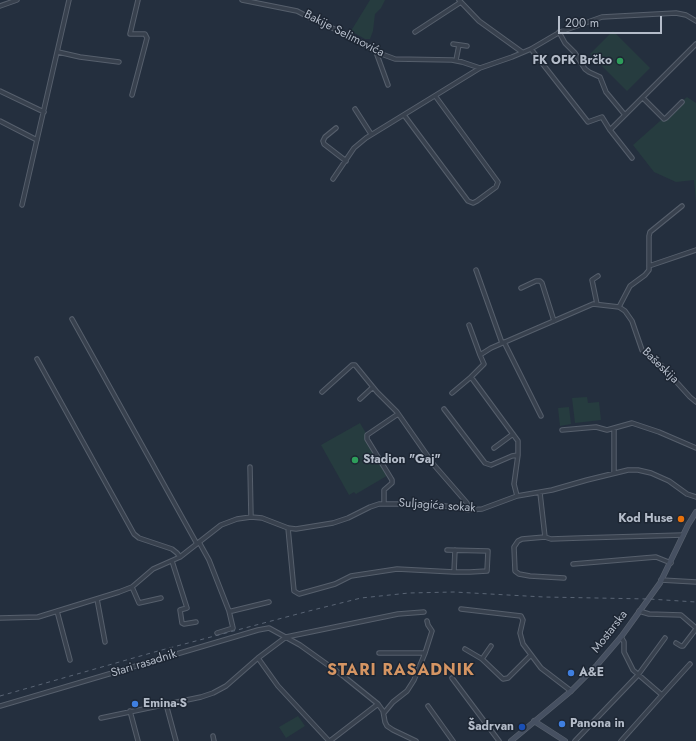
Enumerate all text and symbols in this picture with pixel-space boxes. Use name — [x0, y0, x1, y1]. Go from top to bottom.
street label: Bakije Selimovića — [302, 8, 386, 60]
scale bar — [560, 8, 664, 34]
text: 200 m — [565, 14, 599, 32]
place label: FK OFK Brčko — [532, 54, 612, 68]
marker: FK OFK Brčko — [615, 56, 625, 66]
street label: Bašeskija — [639, 345, 681, 387]
place label: Stadion "Gaj" — [363, 453, 441, 467]
marker: Stadion "Gaj" — [350, 455, 360, 465]
street label: Suljagića sokak — [398, 496, 476, 516]
place label: Kod Huse — [618, 512, 673, 526]
marker: Kod Huse — [676, 514, 686, 524]
street label: Mostarska — [589, 608, 631, 656]
street label: Stari rasadnik — [109, 647, 179, 681]
district label: STARI RASADNIK — [327, 661, 475, 681]
place label: A&E — [579, 666, 604, 680]
marker: A&E — [566, 668, 576, 678]
place label: Emina-S — [143, 697, 187, 711]
marker: Emina-S — [130, 699, 140, 709]
place label: Panona in — [570, 717, 625, 731]
marker: Panona in — [557, 719, 567, 729]
place label: Šadrvan — [468, 720, 514, 734]
marker: Šadrvan — [517, 722, 527, 732]

